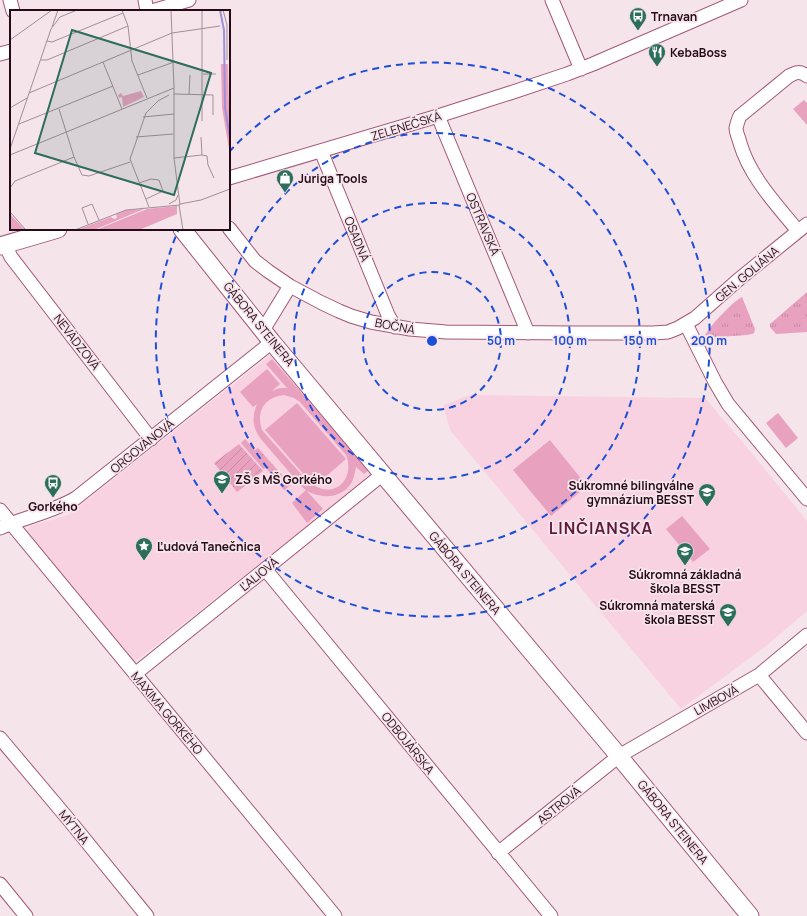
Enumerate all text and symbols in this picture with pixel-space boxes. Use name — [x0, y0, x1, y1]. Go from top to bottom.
bus stop icon: Trnavan — [628, 6, 648, 31]
place label: Trnavan — [651, 8, 697, 25]
inset map — [10, 10, 230, 230]
restaurant icon: KebaBoss — [647, 42, 667, 67]
place label: KebaBoss — [670, 44, 727, 61]
street label: ZELENEČSKÁ — [369, 107, 444, 145]
shop icon: Juriga Tools — [275, 168, 295, 193]
place label: Juriga Tools — [298, 170, 368, 187]
street label: OSTRAVSKÁ — [462, 190, 504, 258]
street label: OSADNÁ — [340, 214, 374, 265]
street label: GEN. GOLIÁNA — [711, 242, 783, 306]
street label: GÁBORA STEINERA — [220, 278, 299, 370]
street label: NEVÄDZOVÁ — [50, 310, 104, 374]
street label: BOČNÁ — [374, 314, 417, 338]
text: 50 m — [487, 332, 515, 349]
text: 100 m — [553, 332, 587, 349]
text: 150 m — [623, 332, 657, 349]
text: 200 m — [691, 332, 727, 349]
centre of rings — [425, 334, 439, 348]
street label: ORGOVÁNOVÁ — [107, 415, 178, 477]
school or university icon: ZŠ s MŠ Gorkého — [212, 469, 232, 494]
place label: ZŠ s MŠ Gorkého — [235, 471, 332, 488]
bus stop icon: Gorkého — [43, 473, 63, 498]
place label: Súkromné bilingválne gymnázium BESST — [569, 477, 695, 508]
school or university icon: Súkromné bilingválne gymnázium BESST — [697, 482, 717, 507]
place label: Gorkého — [28, 498, 78, 515]
district label: LINČIANSKA — [549, 517, 653, 539]
street label: GÁBORA STEINERA — [425, 528, 505, 619]
place icon: Ľudová Tanečnica — [134, 536, 154, 561]
place label: Ľudová Tanečnica — [157, 538, 261, 555]
school or university icon: Súkromná základná škola BESST — [675, 541, 695, 566]
street label: ĽALIOVÁ — [236, 553, 282, 595]
place label: Súkromná základná škola BESST — [628, 566, 742, 597]
place label: Súkromná materská škola BESST — [599, 597, 716, 628]
school or university icon: Súkromná materská škola BESST — [718, 602, 738, 627]
street label: MAXIMA GORKÉHO — [127, 668, 207, 758]
street label: LIMBOVÁ — [691, 681, 742, 719]
street label: ODBOJÁRSKA — [378, 708, 439, 778]
street label: GÁBORA STEINERA — [634, 776, 713, 868]
street label: ASTROVÁ — [534, 782, 585, 828]
street label: MÝTNA — [55, 806, 93, 848]

